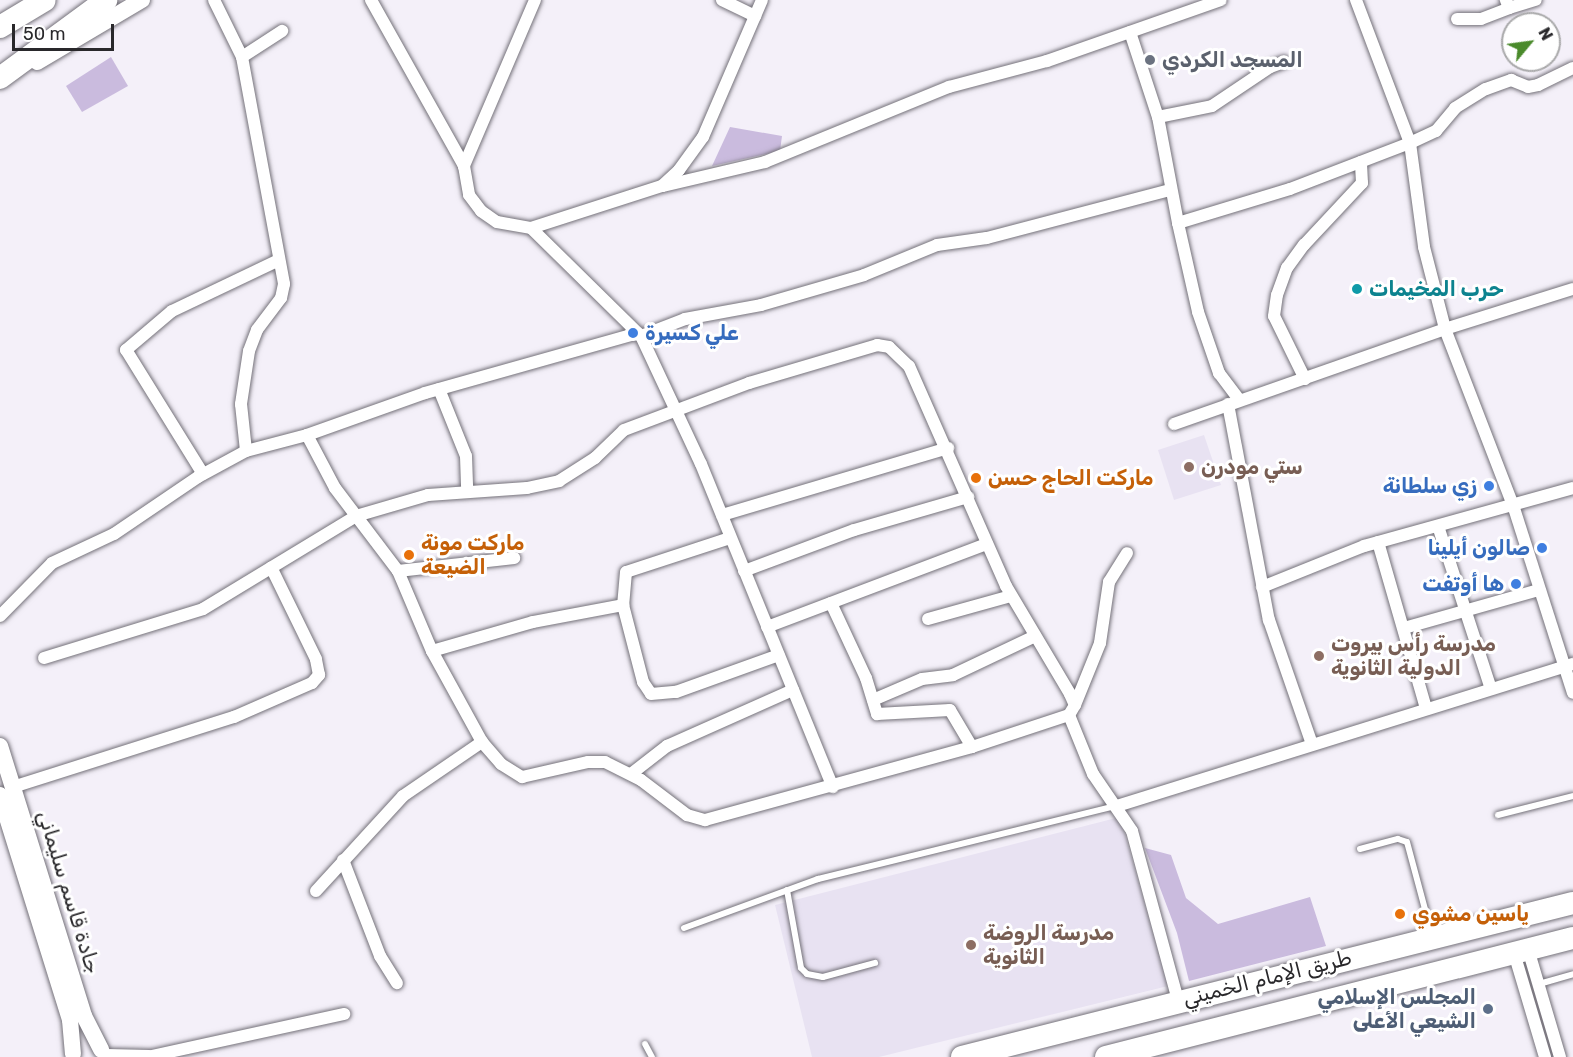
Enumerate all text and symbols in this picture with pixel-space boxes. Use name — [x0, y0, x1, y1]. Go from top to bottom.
scale bar — [15, 12, 117, 50]
north arrow — [1501, 12, 1561, 72]
text: 50 m — [23, 23, 66, 45]
text: N — [1534, 24, 1557, 44]
place label: المسجد الكردي — [1162, 47, 1303, 73]
marker: المسجد الكردي — [1143, 53, 1157, 67]
place label: حرب المخيمات — [1369, 276, 1504, 302]
marker: حرب المخيمات — [1350, 282, 1364, 296]
place label: علي كسيرة — [645, 320, 738, 346]
marker: علي كسيرة — [626, 326, 640, 340]
place label: ستي مودرن — [1201, 454, 1303, 480]
marker: ستي مودرن — [1182, 460, 1196, 474]
place label: ماركت الحاج حسن — [988, 465, 1154, 491]
marker: ماركت الحاج حسن — [969, 471, 983, 485]
place label: زي سلطانة — [1383, 473, 1477, 499]
marker: زي سلطانة — [1482, 479, 1496, 493]
place label: ماركت مونة الضيعة — [421, 530, 524, 580]
place label: صالون أيلينا — [1428, 535, 1530, 561]
marker: صالون أيلينا — [1535, 541, 1549, 555]
marker: ماركت مونة الضيعة — [402, 548, 416, 562]
place label: ها أوتفت — [1422, 571, 1504, 597]
marker: ها أوتفت — [1509, 577, 1523, 591]
place label: مدرسة رأس بيروت الدولية الثانوية — [1331, 631, 1496, 681]
marker: مدرسة رأس بيروت الدولية الثانوية — [1312, 649, 1326, 663]
street label: جادة قاسم سليماني — [32, 807, 106, 977]
place label: ياسين مشوي — [1412, 901, 1529, 927]
marker: ياسين مشوي — [1393, 907, 1407, 921]
place label: مدرسة الروضة الثانوية — [983, 920, 1114, 970]
marker: مدرسة الروضة الثانوية — [964, 938, 978, 952]
street label: طريق الإمام الخميني — [1180, 945, 1354, 1011]
place label: المجلس الإسلامي الشيعي الأعلى — [1317, 984, 1476, 1034]
marker: المجلس الإسلامي الشيعي الأعلى — [1481, 1002, 1495, 1016]

